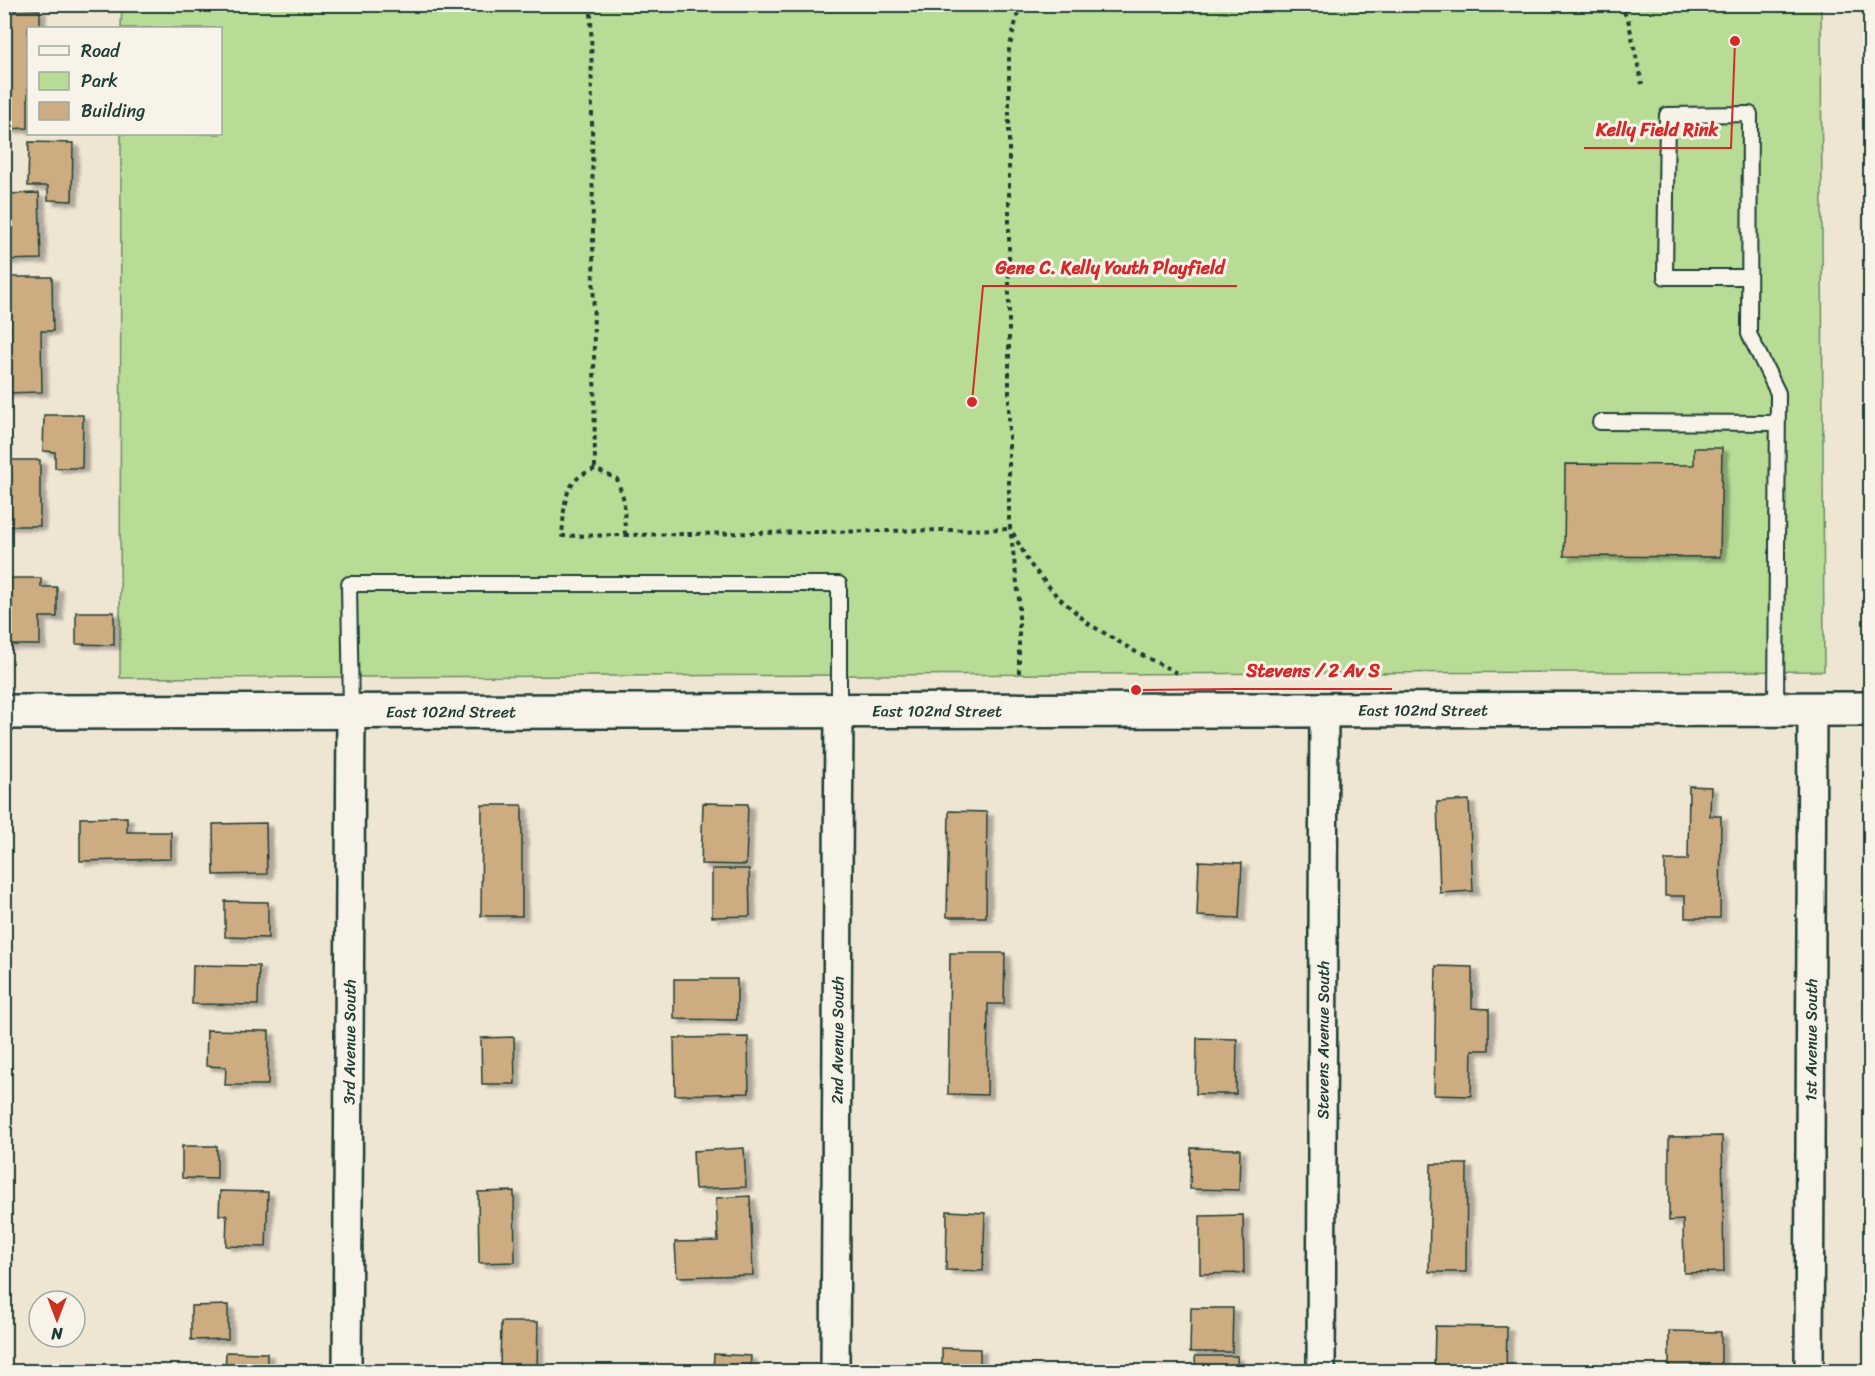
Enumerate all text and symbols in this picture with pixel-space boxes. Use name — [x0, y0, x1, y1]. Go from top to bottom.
legend — [27, 27, 222, 135]
text: Road — [81, 35, 121, 67]
text: Park — [81, 65, 118, 97]
text: Building — [81, 95, 145, 127]
callout: Kelly Field Rink — [1584, 112, 1731, 148]
text: Kelly Field Rink — [1595, 114, 1719, 146]
callout: Gene C. Kelly Youth Playfield — [983, 250, 1237, 286]
text: Gene C. Kelly Youth Playfield — [994, 252, 1226, 284]
callout: Stevens / 2 Av S — [1234, 653, 1392, 689]
text: Stevens / 2 Av S — [1245, 655, 1380, 687]
street label: East 102nd Street — [1358, 695, 1488, 724]
street label: East 102nd Street — [872, 696, 1002, 725]
street label: East 102nd Street — [386, 697, 516, 726]
street label: Stevens Avenue South — [1308, 961, 1337, 1119]
street label: 2nd Avenue South — [822, 976, 852, 1104]
street label: 3rd Avenue South — [334, 979, 364, 1105]
street label: 1st Avenue South — [1796, 979, 1825, 1102]
north arrow — [27, 1289, 87, 1349]
text: N — [51, 1319, 64, 1348]

